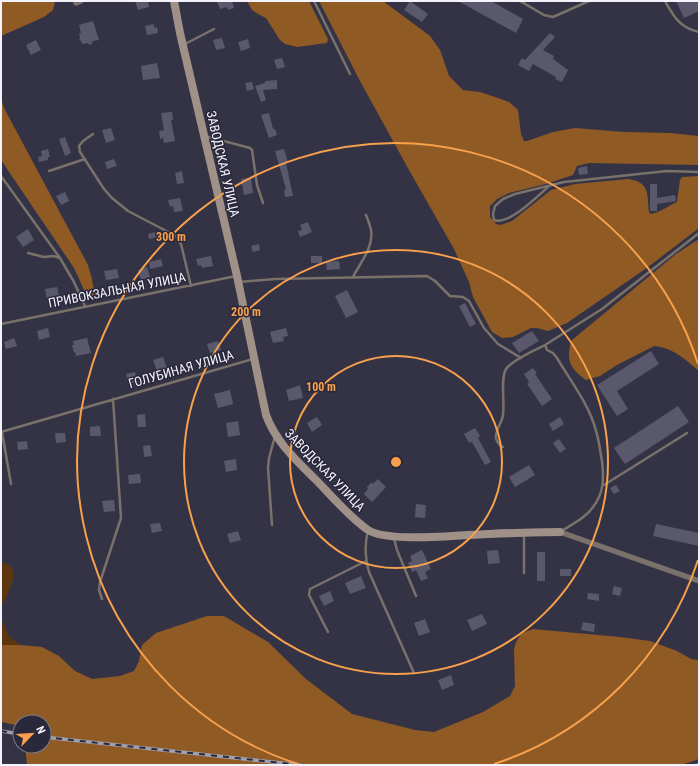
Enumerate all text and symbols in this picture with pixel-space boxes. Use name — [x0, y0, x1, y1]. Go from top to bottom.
street label: ЗАВОДСКАЯ УЛИЦА — [203, 109, 243, 219]
text: 300 m — [156, 230, 186, 244]
street label: ПРИВОКЗАЛЬНАЯ УЛИЦА — [47, 269, 188, 311]
text: 200 m — [231, 305, 261, 319]
street label: ГОЛУБИНАЯ УЛИЦА — [127, 347, 236, 391]
text: 100 m — [306, 380, 336, 394]
street label: ЗАВОДСКАЯ УЛИЦА — [282, 426, 368, 515]
centre of rings — [389, 455, 403, 469]
north arrow — [12, 714, 52, 754]
text: N — [33, 724, 48, 736]

